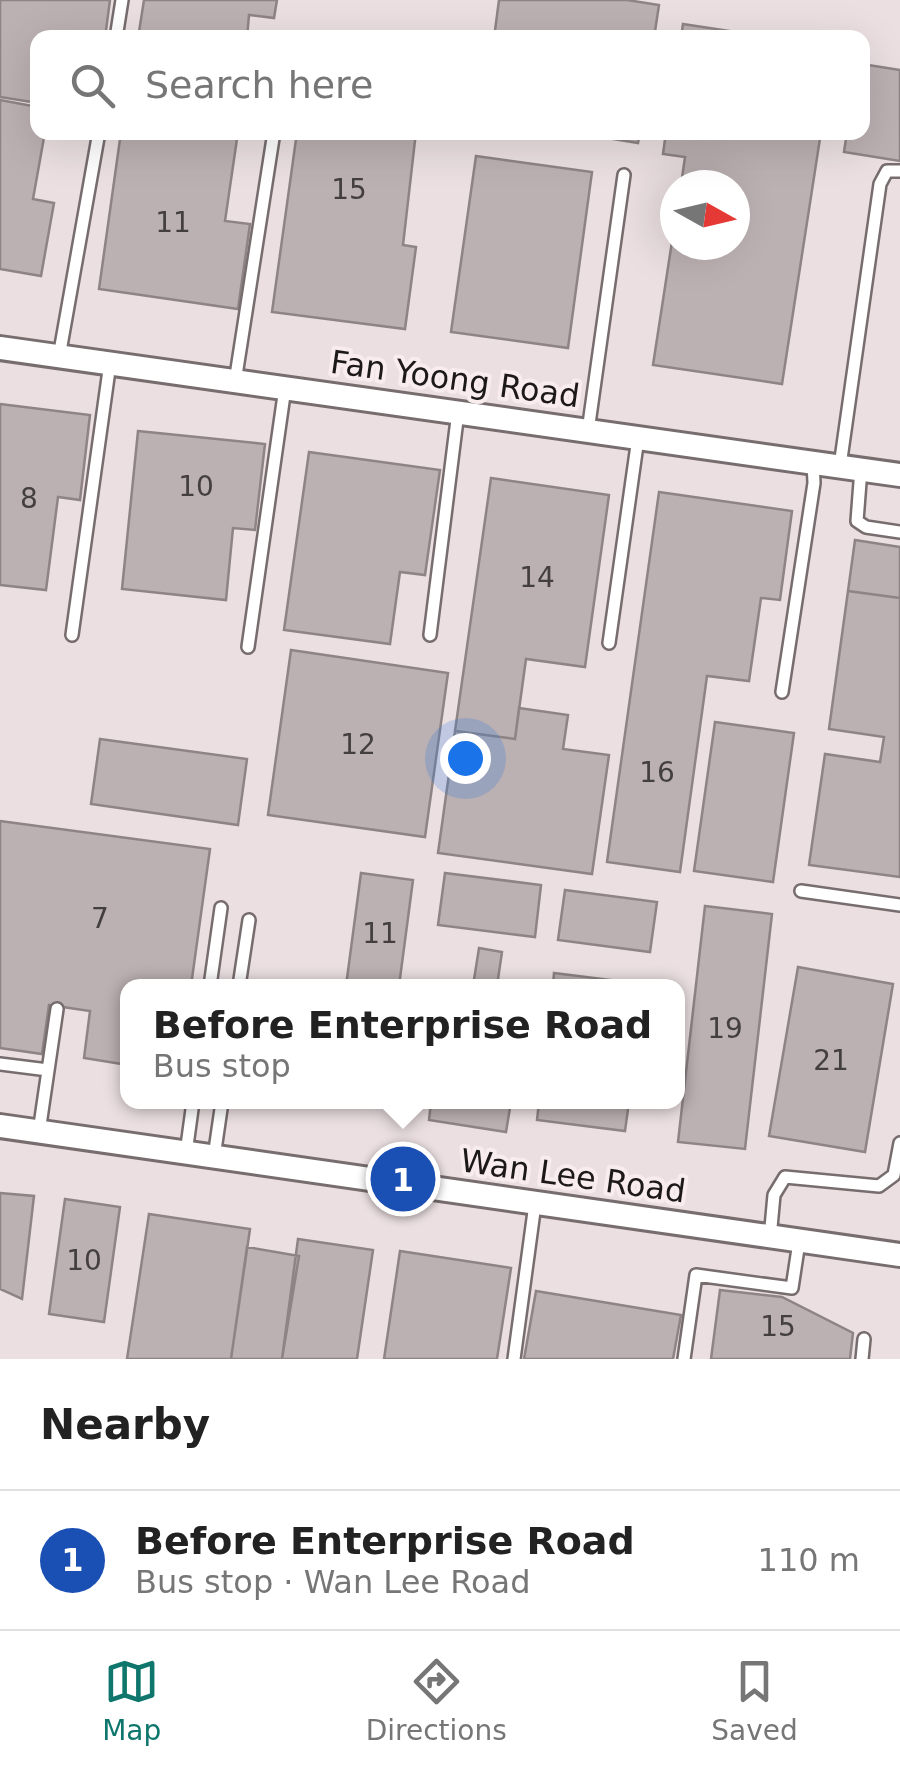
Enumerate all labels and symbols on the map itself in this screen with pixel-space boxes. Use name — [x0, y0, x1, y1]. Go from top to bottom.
north arrow — [660, 170, 750, 260]
house number: 15 — [331, 173, 367, 206]
house number: 11 — [155, 206, 191, 239]
street label: Fan Yoong Road — [328, 343, 582, 415]
house number: 10 — [178, 470, 214, 503]
house number: 8 — [20, 482, 38, 515]
house number: 14 — [519, 561, 555, 594]
house number: 12 — [340, 728, 376, 761]
your location — [440, 733, 491, 784]
house number: 16 — [639, 756, 675, 789]
house number: 7 — [91, 902, 109, 935]
house number: 11 — [362, 917, 398, 950]
house number: 19 — [707, 1012, 743, 1045]
house number: 21 — [813, 1044, 849, 1077]
street label: Wan Lee Road — [458, 1141, 688, 1211]
pin: 1 — [370, 1142, 436, 1216]
house number: 10 — [66, 1244, 102, 1277]
house number: 15 — [760, 1310, 796, 1343]

